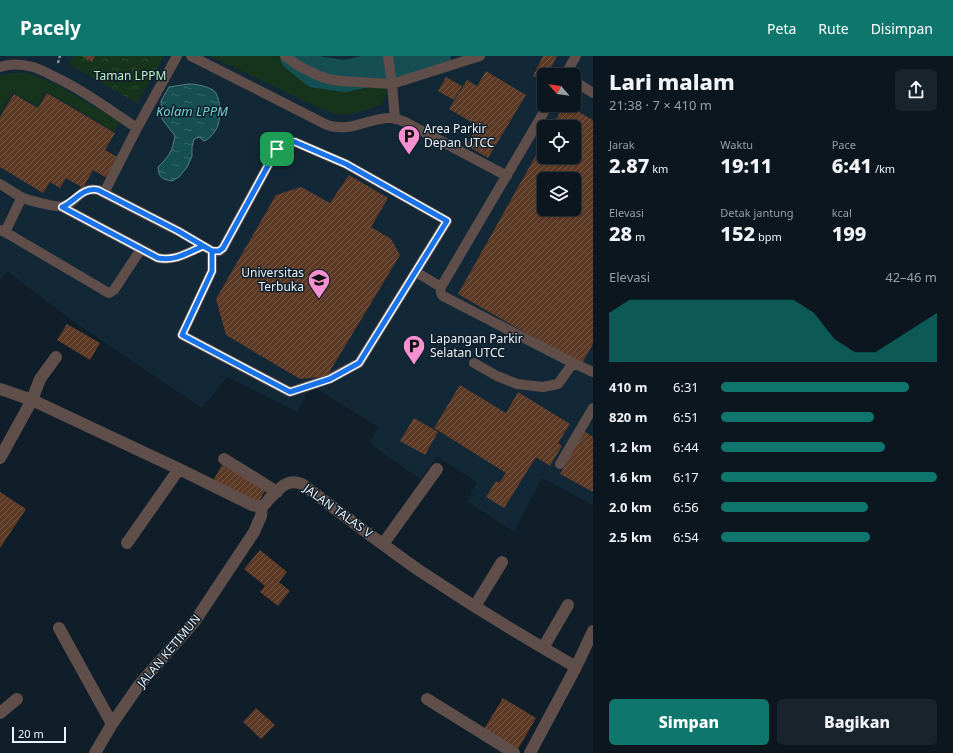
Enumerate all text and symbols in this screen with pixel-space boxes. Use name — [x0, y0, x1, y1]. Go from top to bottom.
text: Pacely — [20, 15, 81, 41]
text: Peta — [767, 19, 796, 38]
text: Rute — [818, 19, 849, 38]
text: Disimpan — [871, 19, 933, 38]
text: Lari malam — [609, 66, 735, 96]
park label: Taman LPPM — [94, 67, 166, 84]
north arrow — [537, 68, 581, 112]
map controls — [537, 68, 581, 216]
button: share — [895, 69, 937, 111]
text: 21:38 · 7 × 410 m — [609, 96, 712, 114]
water label: Kolam LPPM — [156, 102, 228, 120]
place label: Area Parkir Depan UTCC — [424, 120, 495, 151]
button: locate — [537, 120, 581, 164]
parking icon: Area Parkir Depan UTCC — [396, 123, 422, 156]
pin — [260, 132, 294, 166]
text: Jarak — [609, 137, 635, 152]
text: Waktu — [720, 137, 753, 152]
text: Pace — [832, 137, 856, 152]
icon: arrive — [266, 138, 288, 160]
text: 2.87 — [609, 152, 649, 179]
text: 19:11 — [720, 152, 772, 179]
text: 6:41 — [832, 152, 872, 179]
text: km — [649, 161, 668, 176]
text: /km — [872, 161, 895, 176]
button: layers — [537, 172, 581, 216]
text: Elevasi — [609, 205, 644, 220]
text: Detak jantung — [720, 205, 794, 220]
text: kcal — [832, 205, 852, 220]
text: 28 — [609, 220, 632, 247]
text: 152 — [720, 220, 755, 247]
text: 199 — [832, 220, 866, 247]
text: m — [632, 229, 645, 244]
text: bpm — [755, 229, 782, 244]
place label: Universitas Terbuka — [241, 264, 304, 295]
school or university icon: Universitas Terbuka — [306, 267, 332, 300]
text: Elevasi — [609, 268, 650, 286]
text: 42–46 m — [885, 268, 937, 286]
place label: Lapangan Parkir Selatan UTCC — [430, 330, 523, 361]
parking icon: Lapangan Parkir Selatan UTCC — [401, 333, 427, 366]
text: 410 m — [609, 378, 647, 396]
text: 6:31 — [673, 378, 699, 396]
text: 820 m — [609, 408, 647, 426]
text: 6:51 — [673, 408, 699, 426]
text: 1.2 km — [609, 438, 652, 456]
text: 6:44 — [673, 438, 699, 456]
text: 1.6 km — [609, 468, 652, 486]
text: 6:17 — [673, 468, 699, 486]
street label: JALAN TALAS V — [300, 479, 377, 542]
text: 2.0 km — [609, 498, 652, 516]
text: 6:56 — [673, 498, 699, 516]
text: 2.5 km — [609, 528, 652, 546]
text: 6:54 — [673, 528, 699, 546]
street label: JALAN KETIMUN — [132, 610, 204, 692]
button: Simpan — [609, 699, 769, 745]
button: Bagikan — [777, 699, 937, 745]
scale bar — [12, 725, 66, 744]
text: 20 m — [18, 726, 44, 741]

